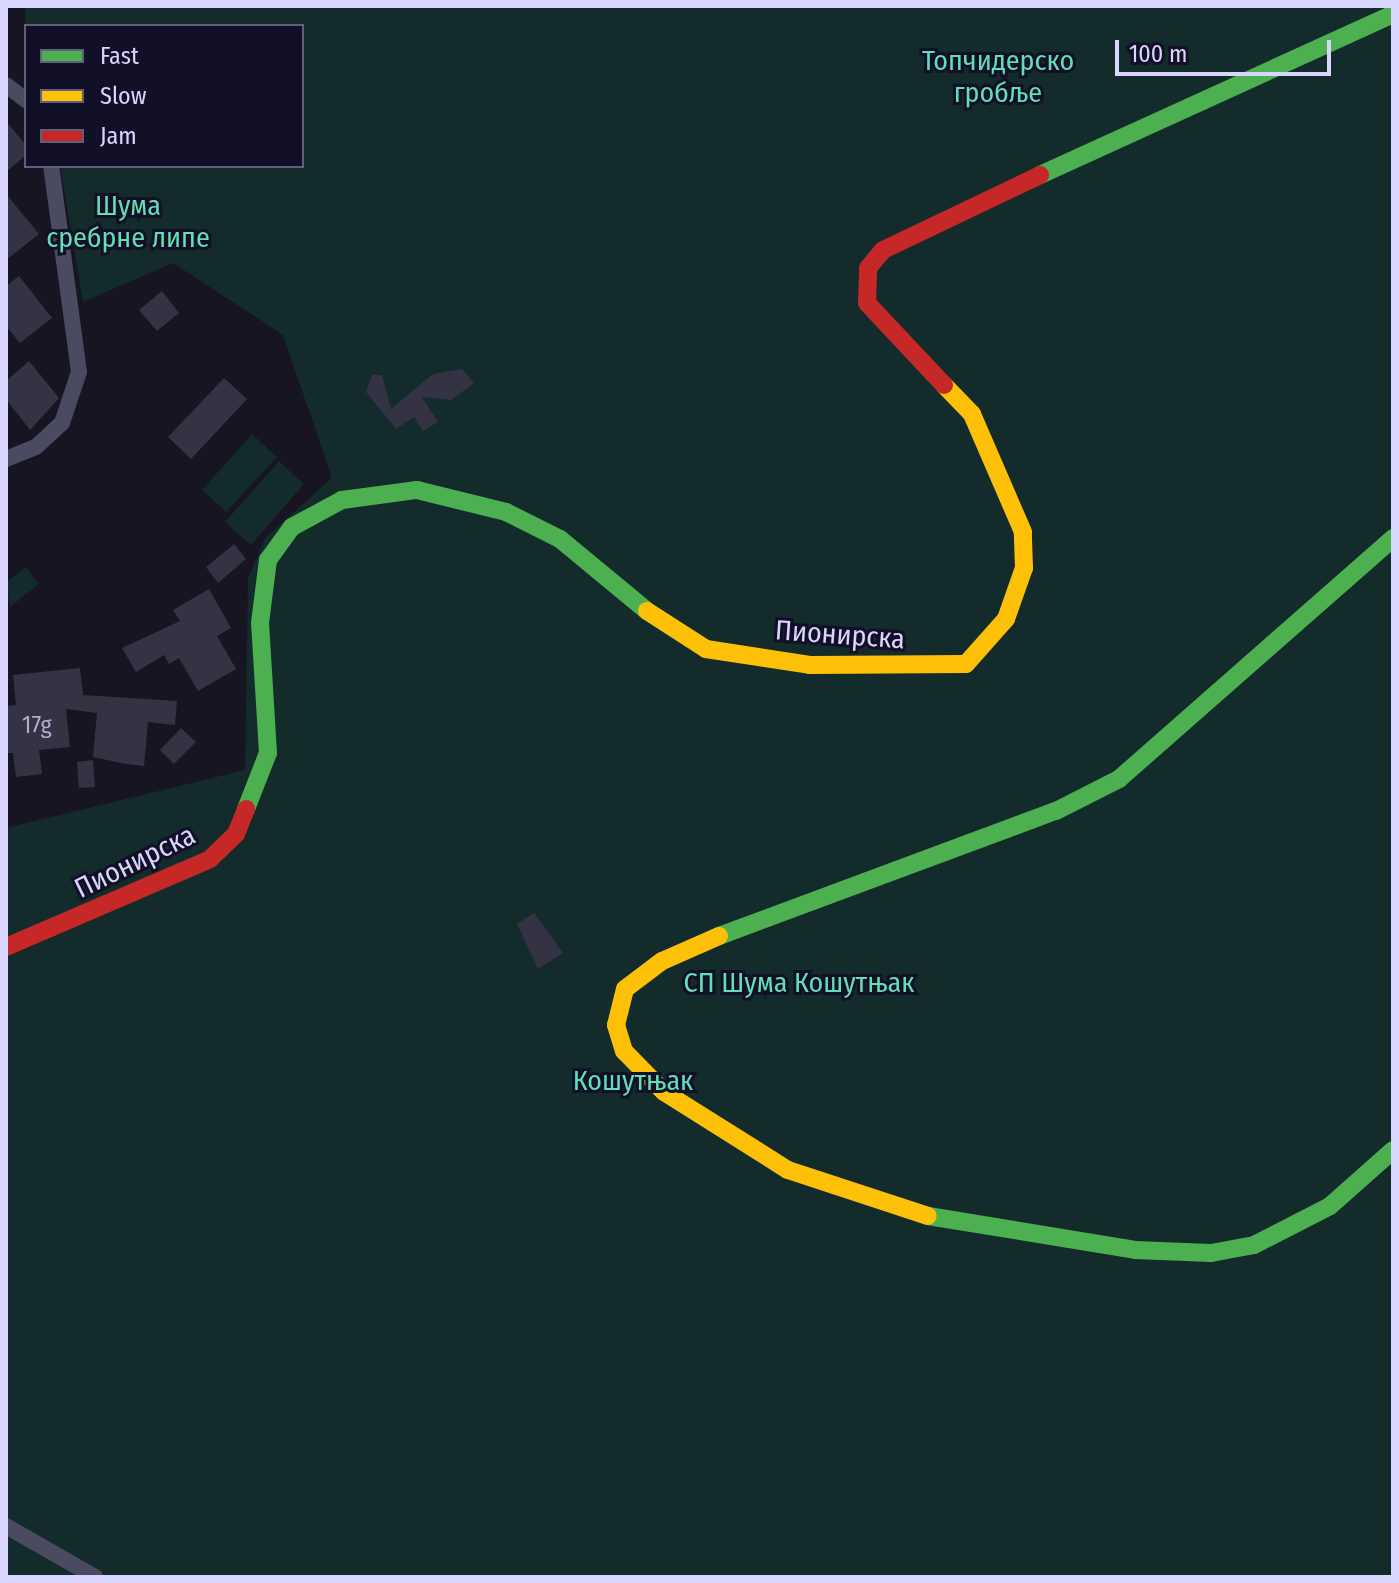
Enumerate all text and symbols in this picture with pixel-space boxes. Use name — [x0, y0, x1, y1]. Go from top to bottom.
legend — [24, 24, 304, 168]
scale bar — [1119, 24, 1335, 74]
text: 100 m — [1129, 40, 1187, 68]
text: Fast — [100, 42, 139, 70]
park label: Топчидерско гробље — [922, 44, 1074, 110]
text: Slow — [100, 82, 146, 110]
text: Jam — [100, 122, 137, 150]
park label: Шума сребрне липе — [46, 189, 210, 255]
street label: Пионирска — [774, 614, 906, 656]
house number: 17g — [22, 712, 52, 740]
street label: Пионирска — [69, 818, 201, 906]
park label: СП Шума Кошутњак — [684, 966, 914, 1000]
park label: Кошутњак — [573, 1064, 693, 1098]

